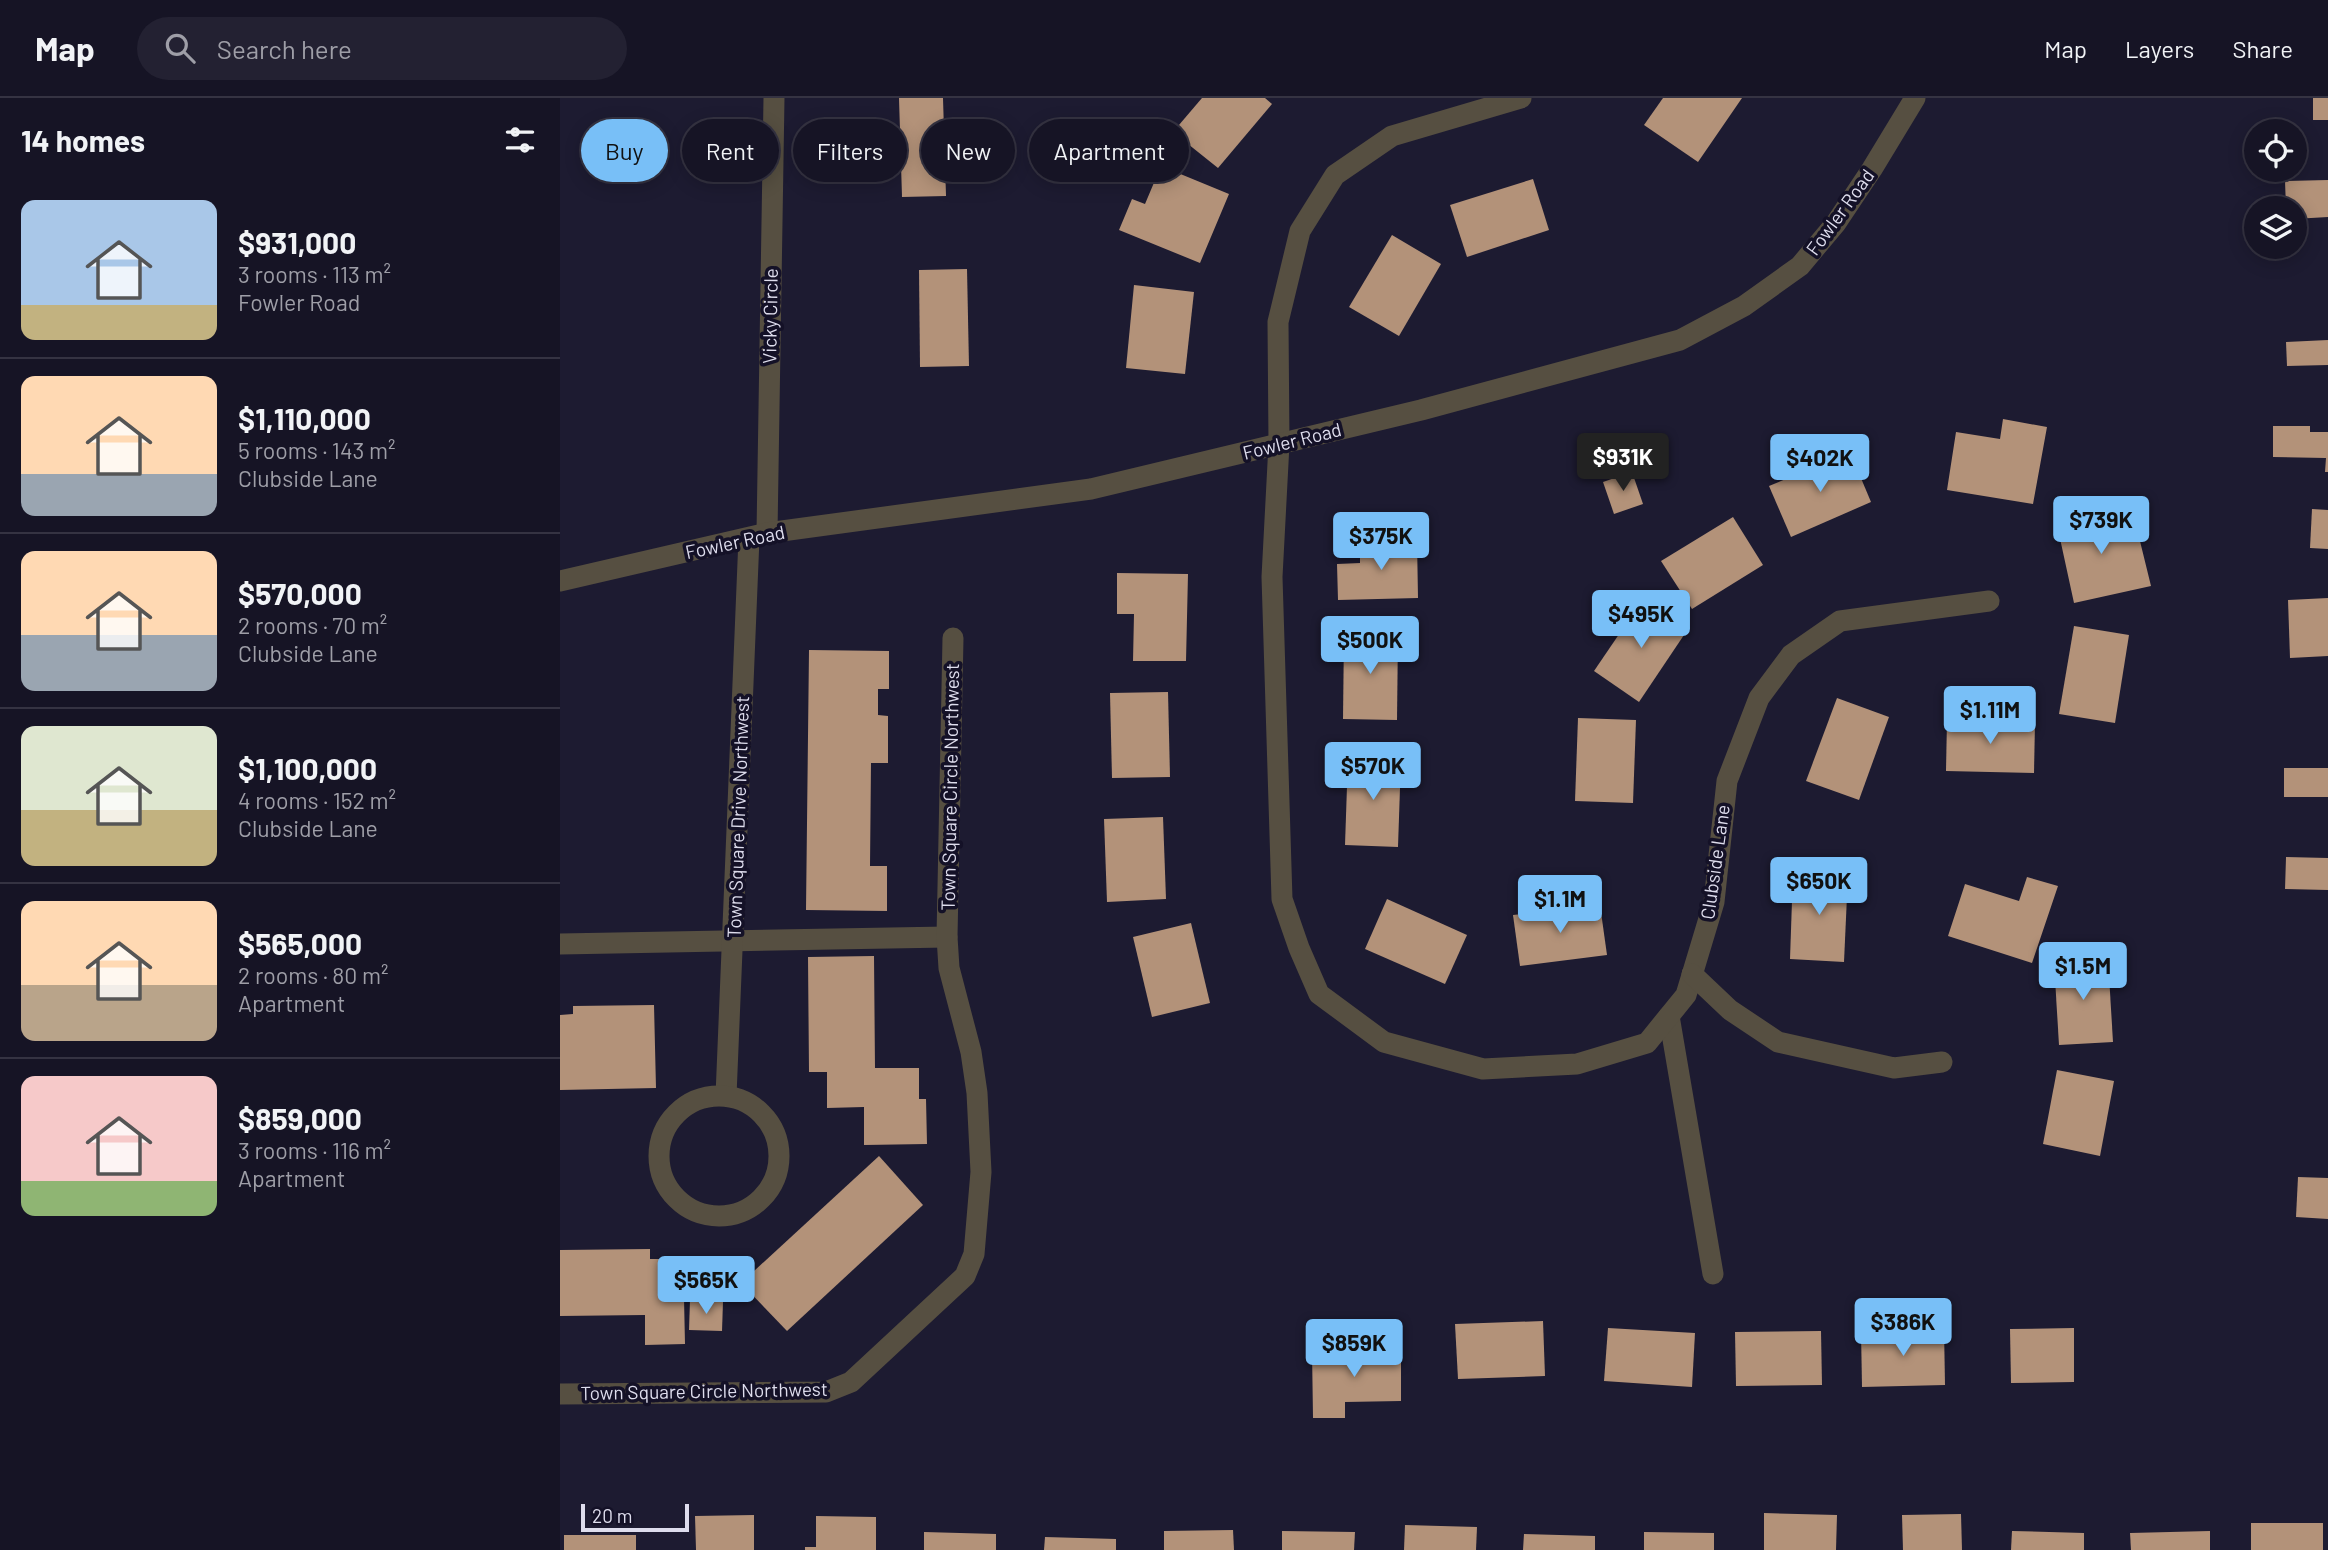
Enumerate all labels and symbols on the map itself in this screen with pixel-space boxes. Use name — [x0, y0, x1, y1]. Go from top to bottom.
street label: Fowler Road — [1801, 164, 1879, 259]
street label: Vicky Circle — [757, 268, 782, 364]
street label: Fowler Road — [1240, 417, 1344, 464]
pin: $931K — [1574, 434, 1672, 493]
pin: $402K — [1771, 434, 1869, 494]
pin: $739K — [2052, 496, 2150, 556]
pin: $375K — [1332, 512, 1430, 572]
street label: Fowler Road — [683, 520, 787, 563]
pin: $495K — [1592, 590, 1690, 650]
pin: $500K — [1321, 616, 1419, 676]
street label: Town Square Circle Northwest — [936, 663, 963, 911]
pin: $1.11M — [1933, 686, 2047, 746]
street label: Town Square Drive Northwest — [722, 696, 753, 938]
pin: $570K — [1324, 742, 1422, 802]
street label: Clubside Lane — [1695, 803, 1734, 921]
pin: $650K — [1770, 858, 1868, 917]
pin: $1.1M — [1511, 876, 1609, 935]
pin: $1.5M — [2034, 942, 2132, 1002]
pin: $565K — [657, 1256, 755, 1316]
pin: $386K — [1854, 1298, 1952, 1358]
pin: $859K — [1305, 1320, 1403, 1379]
street label: Town Square Circle Northwest — [580, 1377, 828, 1404]
scale bar — [581, 1501, 690, 1533]

